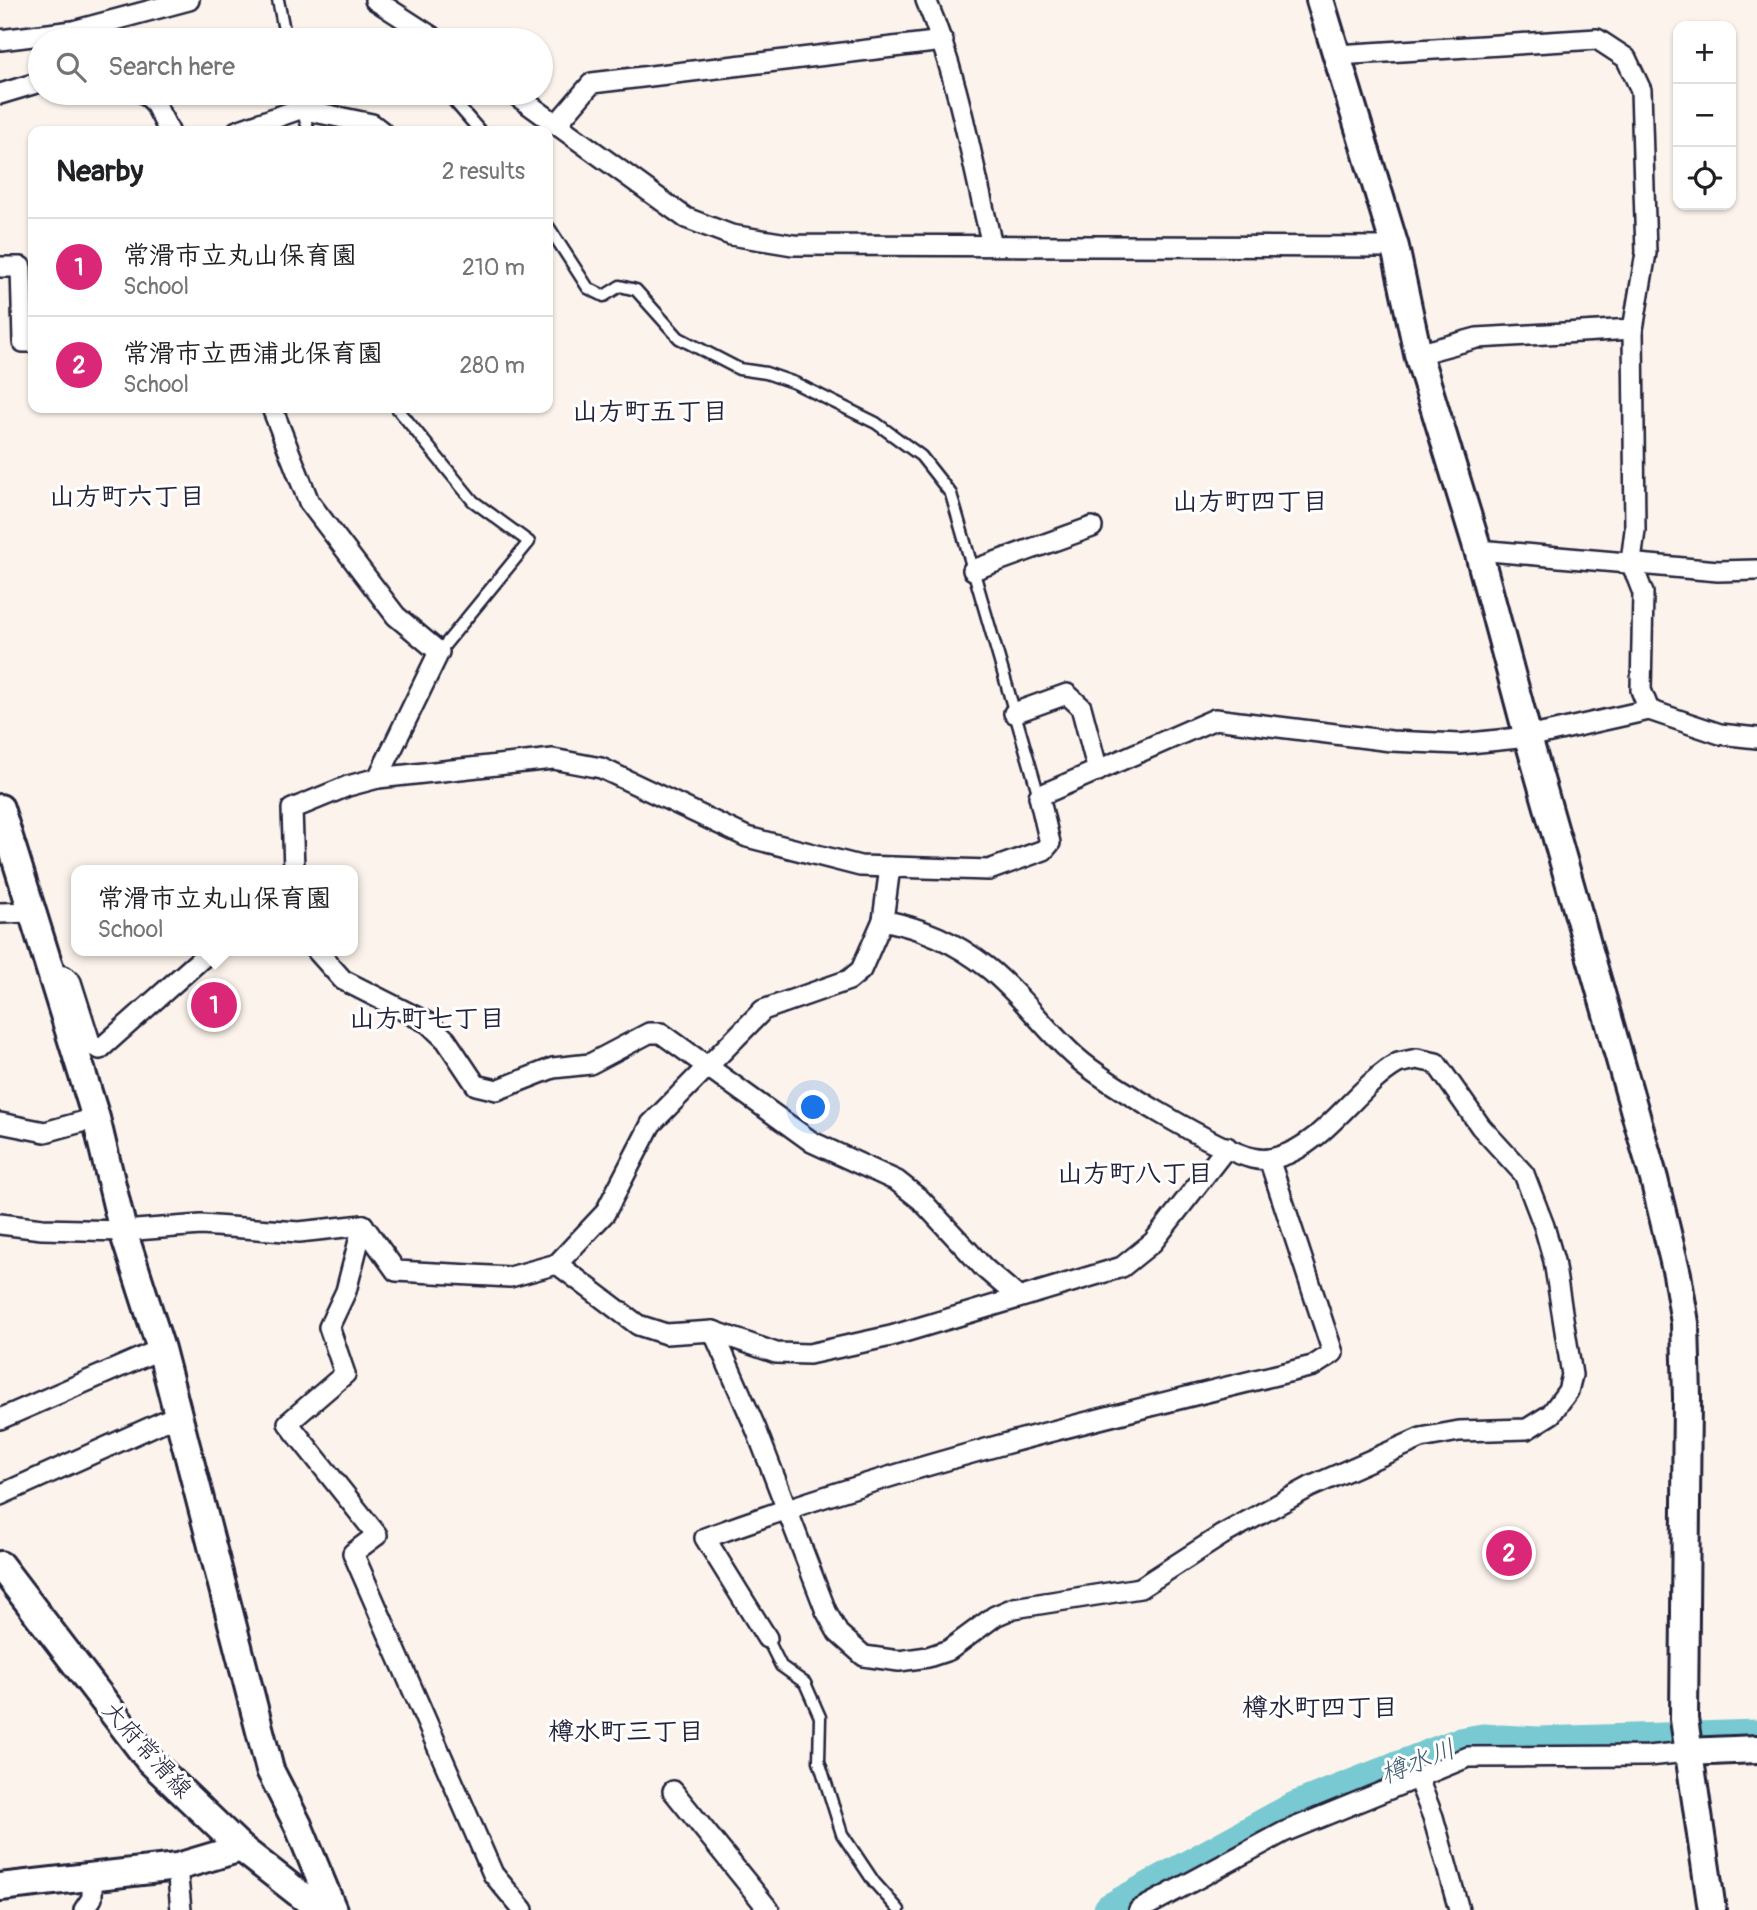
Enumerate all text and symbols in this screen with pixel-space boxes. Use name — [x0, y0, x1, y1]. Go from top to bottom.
map controls — [1673, 21, 1736, 210]
button: + — [1673, 21, 1736, 84]
search box — [28, 28, 553, 105]
icon: search — [52, 48, 90, 86]
text: Search here — [108, 51, 235, 83]
button: − — [1673, 84, 1736, 147]
button: locate — [1673, 147, 1736, 210]
text: Nearby — [56, 153, 143, 190]
text: 2 results — [442, 157, 525, 186]
text: 常滑市立丸山保育園 — [123, 240, 357, 272]
text: 1 — [75, 253, 84, 282]
text: 210 m — [462, 253, 525, 282]
text: School — [123, 272, 189, 301]
text: 常滑市立西浦北保育園 — [123, 338, 383, 370]
text: 2 — [73, 351, 85, 380]
text: 280 m — [459, 351, 525, 380]
text: School — [123, 370, 189, 399]
district label: 山方町五丁目 — [572, 396, 728, 428]
district label: 山方町六丁目 — [49, 481, 205, 513]
district label: 山方町四丁目 — [1172, 486, 1328, 518]
popup — [71, 865, 358, 956]
text: 常滑市立丸山保育園 — [97, 883, 332, 915]
text: School — [97, 915, 164, 944]
pin: 1 — [191, 979, 237, 1031]
district label: 山方町七丁目 — [349, 1003, 505, 1035]
your location — [796, 1090, 830, 1124]
district label: 山方町八丁目 — [1057, 1158, 1213, 1190]
pin: 2 — [1486, 1527, 1532, 1579]
district label: 樽水町四丁目 — [1242, 1692, 1398, 1724]
street label: 大府常滑線 — [96, 1696, 198, 1804]
district label: 樽水町三丁目 — [548, 1716, 704, 1748]
water label: 樽水川 — [1376, 1733, 1460, 1791]

